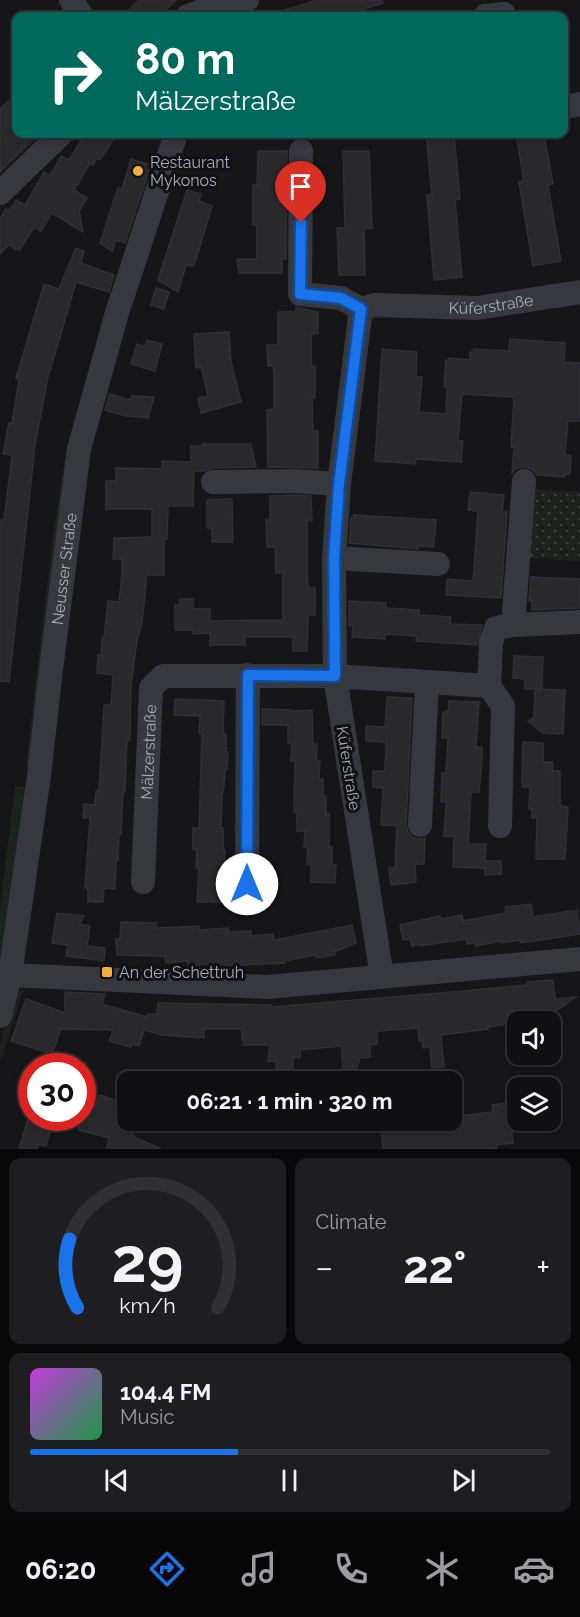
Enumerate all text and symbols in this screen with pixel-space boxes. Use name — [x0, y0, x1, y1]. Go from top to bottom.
text: 80 m — [135, 35, 235, 84]
icon: right — [36, 36, 114, 114]
text: Mälzerstraße — [135, 85, 296, 116]
place label: Restaurant Mykonos — [150, 153, 230, 190]
pin — [275, 161, 326, 223]
marker: Restaurant Mykonos — [131, 164, 145, 178]
icon: arrive — [284, 170, 317, 203]
street label: Küferstraße — [448, 290, 535, 318]
street label: Neusser Straße — [48, 512, 81, 626]
street label: Mälzerstraße — [137, 704, 160, 800]
street label: Küferstraße — [332, 725, 365, 812]
position arrow — [215, 852, 279, 916]
place label: An der Schettruh — [119, 963, 244, 982]
marker: An der Schettruh — [100, 965, 114, 979]
map controls — [507, 1011, 561, 1131]
button: sound — [507, 1011, 561, 1065]
speed limit sign: 30 — [18, 1053, 96, 1131]
button: layers — [507, 1077, 561, 1131]
text: 06:21 · 1 min · 320 m — [186, 1088, 393, 1114]
text: Climate — [316, 1210, 387, 1234]
text: 29 — [111, 1223, 183, 1297]
text: 22° — [403, 1241, 466, 1294]
text: − — [316, 1248, 333, 1287]
text: + — [536, 1248, 550, 1287]
text: km/h — [119, 1293, 176, 1318]
text: 104.4 FM — [120, 1379, 211, 1405]
text: Music — [120, 1405, 174, 1429]
icon: previous — [100, 1464, 133, 1497]
icon: pause — [273, 1464, 306, 1497]
icon: next — [447, 1464, 480, 1497]
icon: directions — [146, 1548, 188, 1590]
icon: music — [238, 1548, 280, 1590]
icon: phone — [330, 1548, 372, 1590]
icon: climate — [421, 1548, 463, 1590]
icon: car — [513, 1548, 555, 1590]
text: 06:20 — [25, 1554, 96, 1585]

